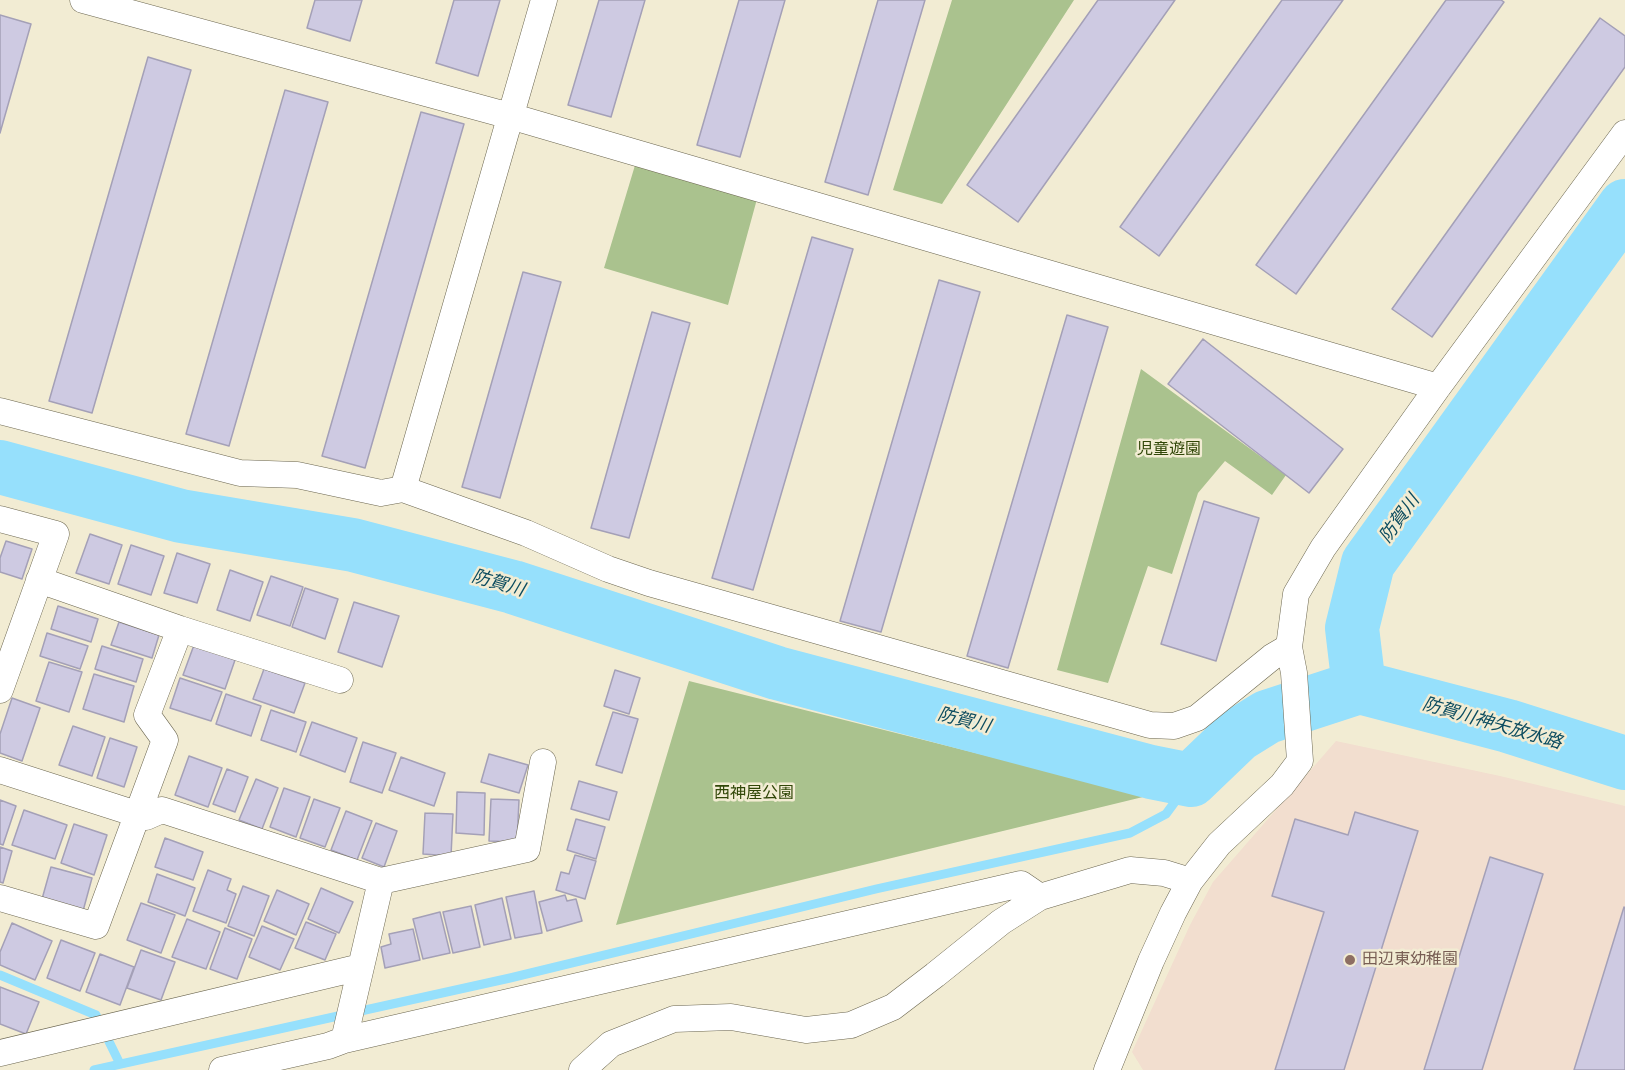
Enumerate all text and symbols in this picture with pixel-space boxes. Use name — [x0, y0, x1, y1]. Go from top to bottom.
park label: 児童遊園 — [1137, 440, 1201, 460]
water label: 防賀川 — [1375, 491, 1425, 547]
water label: 防賀川 — [469, 566, 527, 602]
water label: 防賀川神矢放水路 — [1420, 694, 1564, 754]
water label: 防賀川 — [935, 704, 993, 738]
park label: 西神屋公園 — [714, 784, 794, 804]
place label: 田辺東幼稚園 — [1362, 950, 1458, 970]
marker: 田辺東幼稚園 — [1343, 953, 1357, 967]

